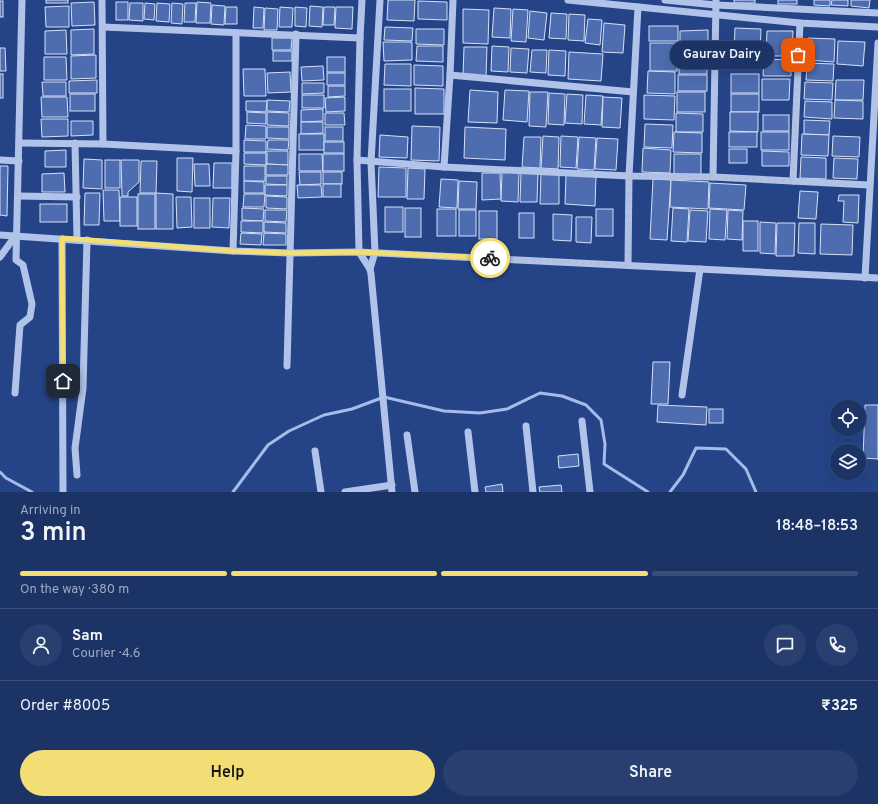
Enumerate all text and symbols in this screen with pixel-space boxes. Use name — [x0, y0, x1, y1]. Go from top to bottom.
pin — [781, 38, 815, 72]
callout: Gaurav Dairy — [670, 41, 774, 69]
icon: bag — [787, 44, 809, 66]
text: Gaurav Dairy — [683, 47, 761, 63]
courier — [470, 238, 510, 278]
icon: bike — [479, 247, 501, 269]
pin — [46, 364, 80, 398]
icon: home — [52, 370, 74, 392]
map controls — [830, 400, 866, 480]
button: locate — [830, 400, 866, 436]
button: layers — [830, 444, 866, 480]
text: Arriving in — [20, 503, 81, 519]
text: 3 min — [20, 517, 87, 550]
text: 18:48–18:53 — [776, 517, 858, 536]
text: On the way · 380 m — [20, 582, 129, 598]
button: person — [20, 624, 62, 666]
button: chat — [764, 624, 806, 666]
button: phone — [816, 624, 858, 666]
text: Sam — [72, 627, 103, 646]
text: Courier · 4.6 — [72, 646, 140, 662]
text: Order #8005 — [20, 697, 110, 716]
text: ₹325 — [821, 697, 858, 716]
button: Help — [20, 750, 435, 796]
button: Share — [443, 750, 858, 796]

